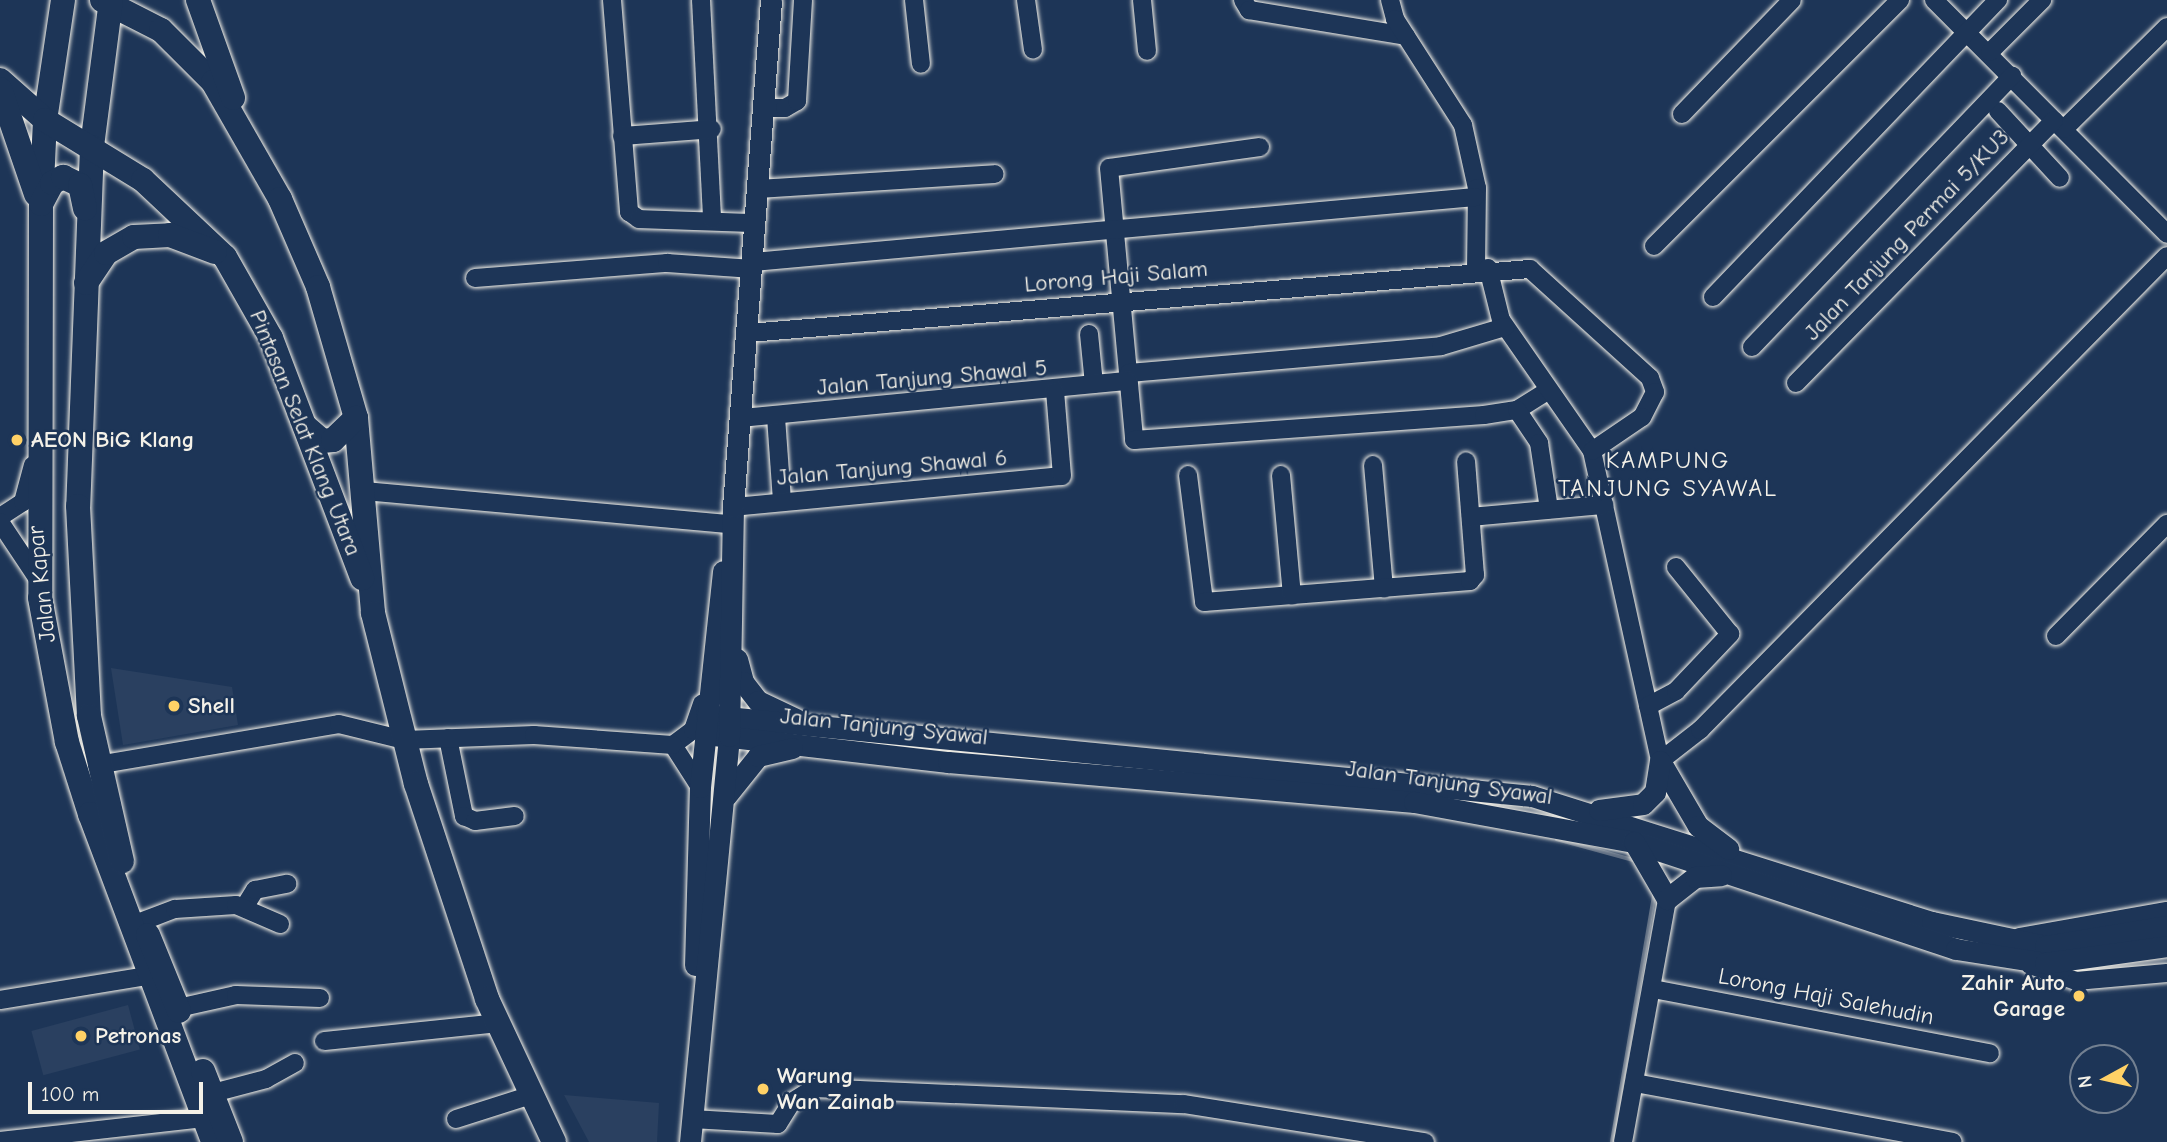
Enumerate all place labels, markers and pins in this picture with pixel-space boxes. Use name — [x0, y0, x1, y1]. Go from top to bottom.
place label: AEON BiG Klang — [31, 426, 194, 454]
marker: AEON BiG Klang — [9, 432, 25, 448]
place label: Shell — [188, 692, 235, 720]
marker: Shell — [166, 698, 182, 714]
place label: Zahir Auto Garage — [1961, 969, 2065, 1023]
marker: Zahir Auto Garage — [2071, 988, 2087, 1004]
place label: Petronas — [95, 1022, 181, 1050]
marker: Petronas — [73, 1028, 89, 1044]
place label: Warung Wan Zainab — [777, 1062, 894, 1116]
marker: Warung Wan Zainab — [755, 1081, 771, 1097]

